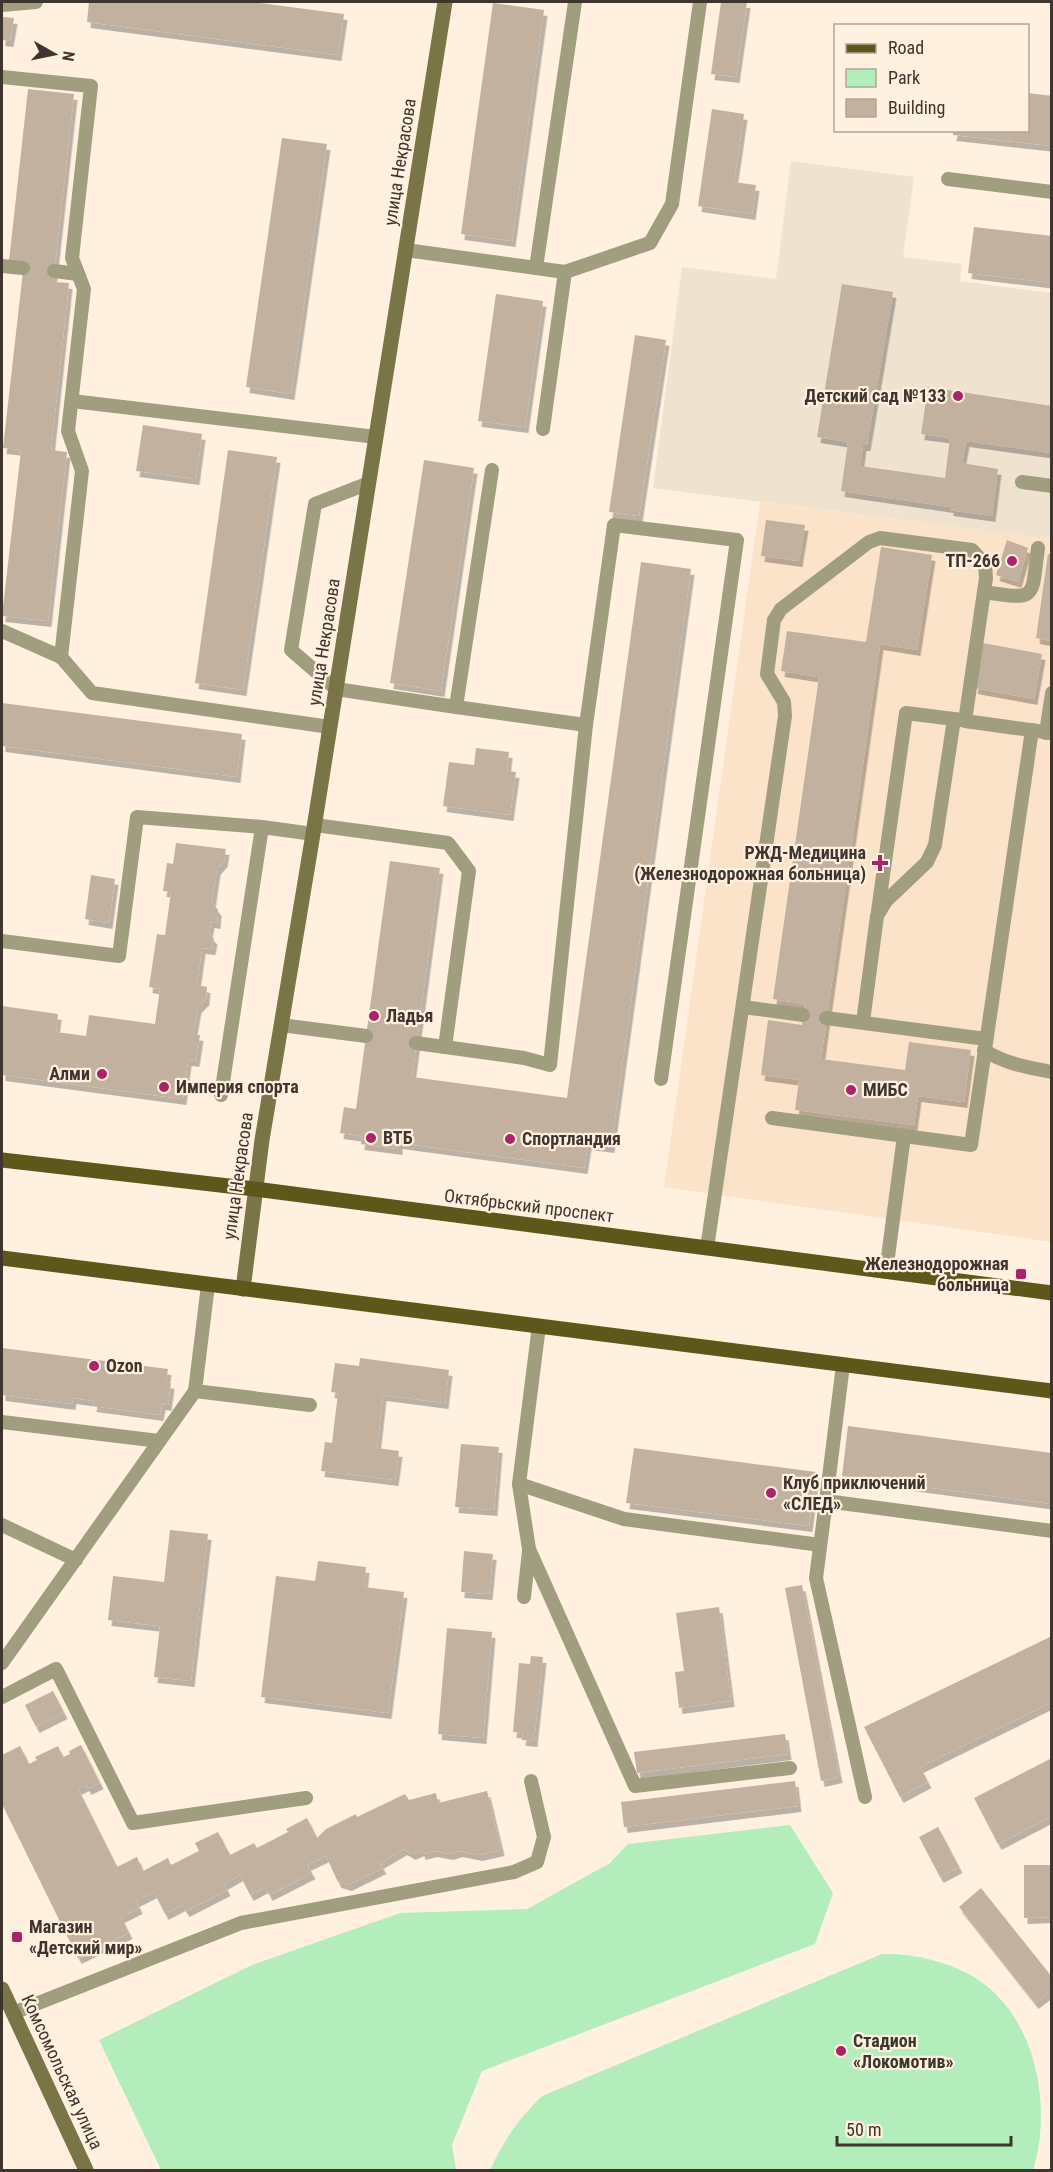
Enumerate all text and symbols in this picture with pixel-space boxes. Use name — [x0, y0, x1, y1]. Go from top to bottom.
north arrow — [24, 24, 84, 84]
legend — [834, 24, 1029, 132]
text: Road — [888, 37, 924, 58]
text: N — [58, 50, 78, 63]
text: Park — [888, 67, 920, 88]
street label: улица Некрасова — [379, 97, 420, 227]
text: Building — [888, 97, 945, 118]
place label: Детский сад №133 — [805, 385, 946, 406]
marker: Детский сад №133 — [951, 389, 965, 403]
place label: ТП-266 — [945, 550, 1000, 571]
marker: ТП-266 — [1005, 554, 1019, 568]
street label: улица Некрасова — [303, 577, 344, 707]
place label: РЖД-Медицина (Железнодорожная больница) — [634, 842, 866, 885]
marker: РЖД-Медицина (Железнодорожная больница) — [871, 854, 889, 872]
place label: Ладья — [386, 1005, 433, 1026]
marker: Ладья — [367, 1009, 381, 1023]
place label: Алми — [49, 1063, 90, 1084]
marker: Алми — [95, 1067, 109, 1081]
place label: Империя спорта — [176, 1076, 299, 1097]
place label: МИБС — [863, 1079, 908, 1100]
marker: Империя спорта — [157, 1080, 171, 1094]
marker: МИБС — [844, 1083, 858, 1097]
street label: улица Некрасова — [218, 1111, 257, 1241]
place label: ВТБ — [383, 1127, 413, 1148]
place label: Спортландия — [522, 1128, 621, 1149]
marker: ВТБ — [364, 1131, 378, 1145]
marker: Спортландия — [503, 1132, 517, 1146]
street label: Октябрьский проспект — [443, 1185, 615, 1226]
place label: Железнодорожная больница — [865, 1253, 1009, 1295]
marker: Железнодорожная больница — [1014, 1267, 1028, 1281]
place label: Ozon — [106, 1355, 143, 1376]
marker: Ozon — [87, 1359, 101, 1373]
place label: Клуб приключений «СЛЕД» — [783, 1472, 925, 1514]
marker: Клуб приключений «СЛЕД» — [764, 1486, 778, 1500]
place label: Магазин «Детский мир» — [29, 1916, 142, 1958]
marker: Магазин «Детский мир» — [10, 1930, 24, 1944]
street label: Комсомольская улица — [17, 1991, 107, 2152]
place label: Cтадион «Локомотив» — [853, 2030, 953, 2072]
marker: Cтадион «Локомотив» — [834, 2044, 848, 2058]
scale bar — [837, 2109, 1011, 2147]
text: 50 m — [846, 2119, 881, 2140]

